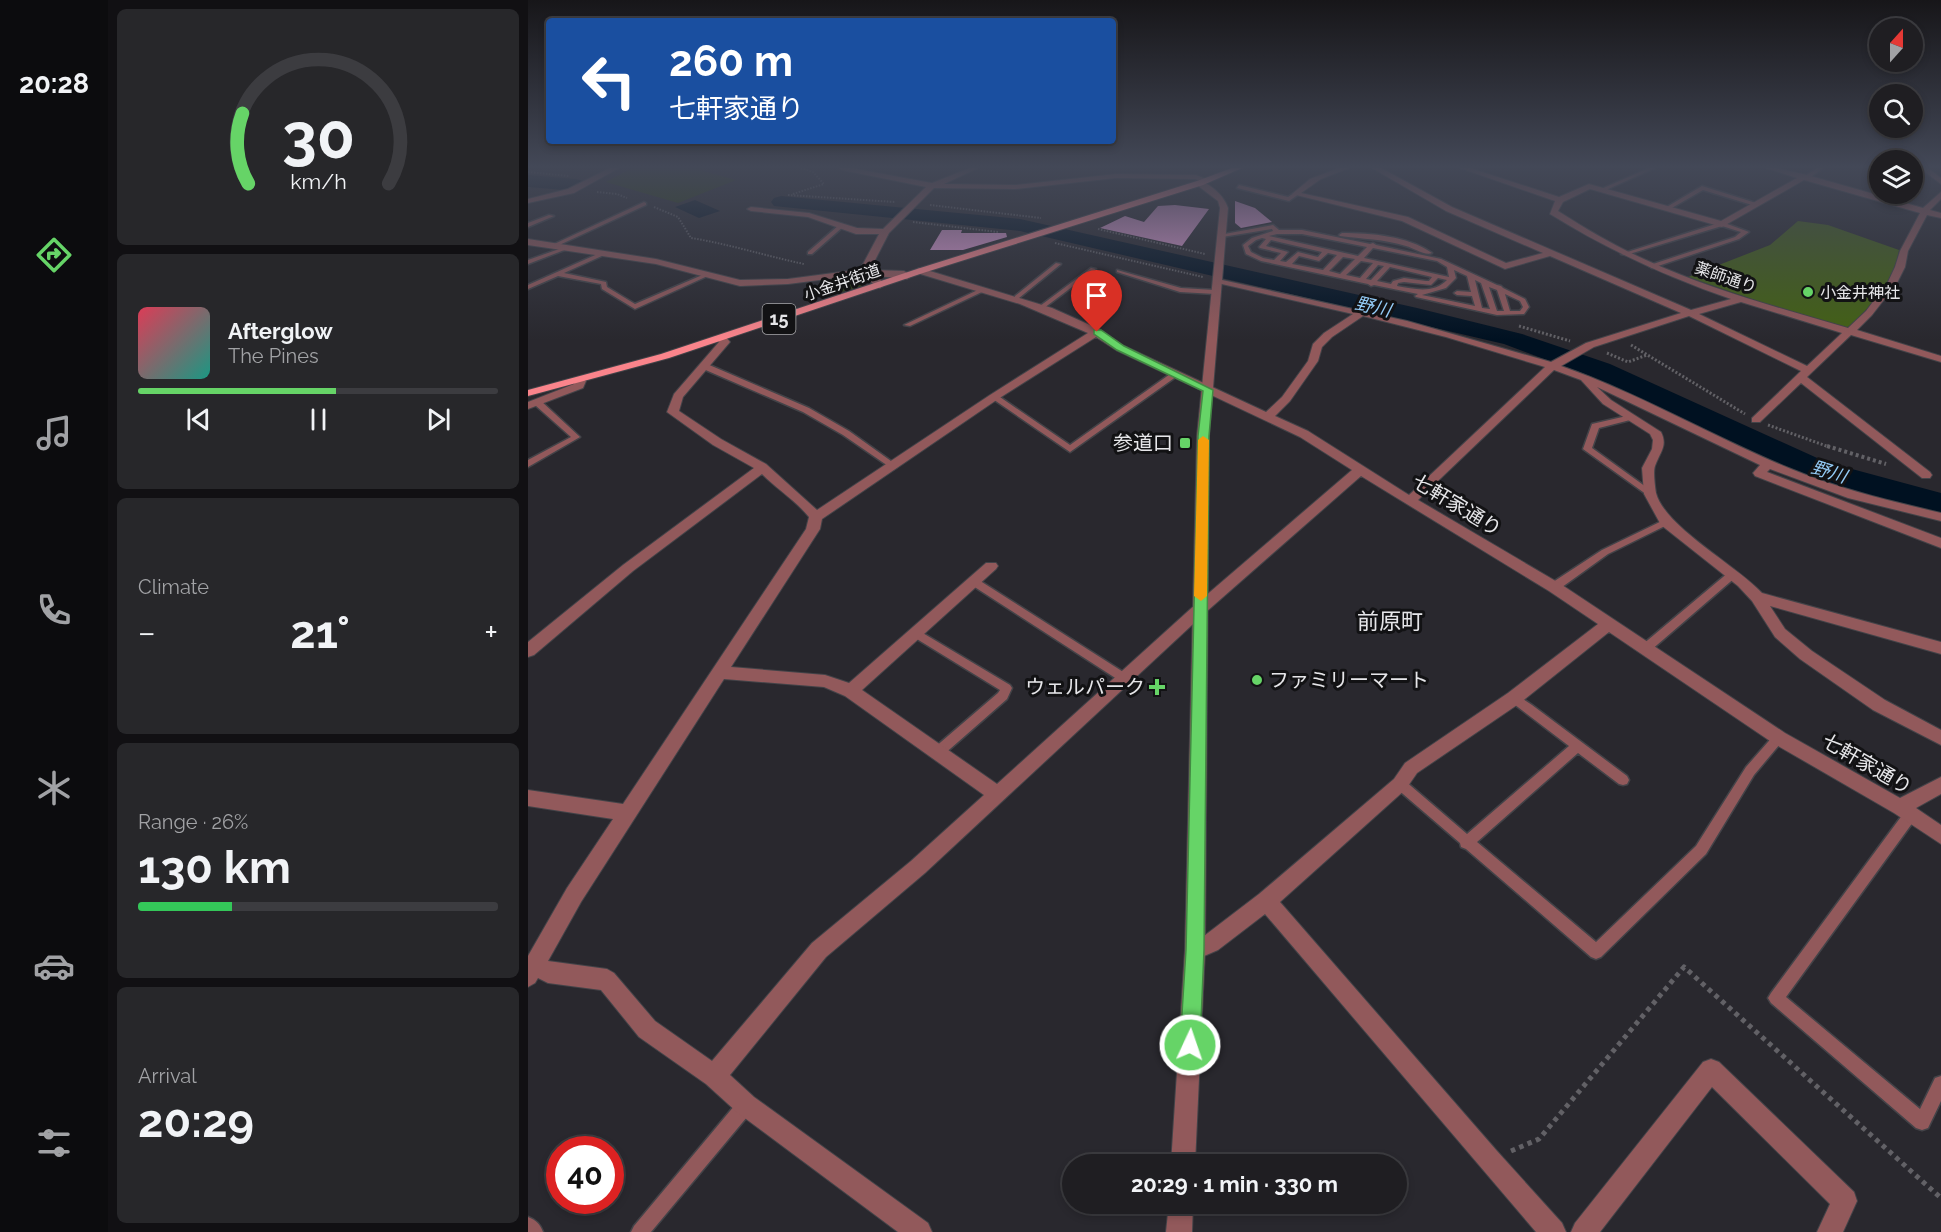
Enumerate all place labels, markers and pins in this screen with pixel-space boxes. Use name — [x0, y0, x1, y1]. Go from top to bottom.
pin — [1071, 270, 1122, 332]
place label: 小金井神社 — [1820, 283, 1900, 302]
marker: 小金井神社 — [1801, 285, 1815, 299]
place label: 参道口 — [1113, 431, 1173, 455]
marker: 参道口 — [1178, 436, 1192, 450]
place label: ファミリーマート — [1269, 668, 1429, 692]
marker: ファミリーマート — [1250, 673, 1264, 687]
place label: ウェルパーク — [1025, 675, 1145, 699]
marker: ウェルパーク — [1150, 680, 1164, 694]

